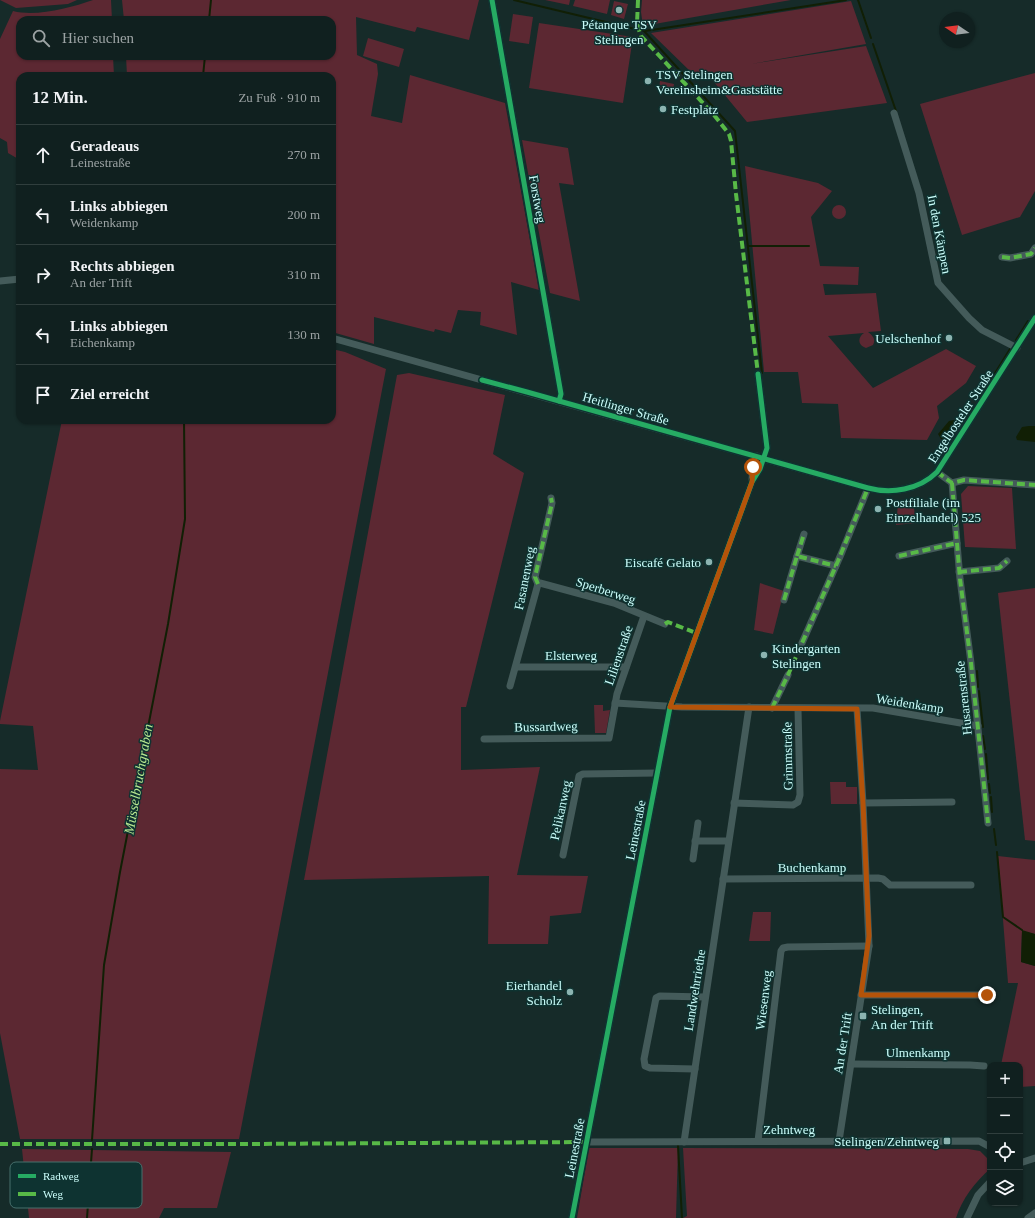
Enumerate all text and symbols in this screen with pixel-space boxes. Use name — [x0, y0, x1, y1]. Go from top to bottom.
marker: Pétanque TSV Stelingen — [614, 5, 624, 15]
north arrow — [939, 12, 975, 48]
search box — [16, 16, 336, 60]
place label: Pétanque TSV Stelingen — [581, 17, 657, 47]
icon: search — [30, 27, 52, 49]
text: Hier suchen — [62, 30, 134, 46]
place label: TSV Stelingen Vereinsheim&Gaststätte — [656, 67, 783, 97]
marker: TSV Stelingen Vereinsheim&Gaststätte — [643, 76, 653, 86]
text: 12 Min. — [32, 88, 88, 107]
text: Zu Fuß · 910 m — [238, 90, 320, 105]
place label: Festplatz — [671, 102, 718, 117]
marker: Festplatz — [658, 104, 668, 114]
text: Geradeaus — [70, 138, 139, 154]
icon: ahead — [32, 144, 54, 166]
text: 270 m — [287, 147, 320, 162]
text: Leinestraße — [70, 155, 131, 170]
street label: Forstweg — [526, 174, 549, 225]
street label: In den Kämpen — [925, 193, 955, 275]
text: Links abbiegen — [70, 198, 168, 214]
icon: left — [32, 204, 54, 226]
text: 200 m — [287, 207, 320, 222]
text: Weidenkamp — [70, 215, 138, 230]
text: Rechts abbiegen — [70, 258, 175, 274]
icon: right — [32, 264, 54, 286]
text: 310 m — [287, 267, 320, 282]
text: An der Trift — [70, 275, 132, 290]
text: Links abbiegen — [70, 318, 168, 334]
icon: left — [32, 324, 54, 346]
text: 130 m — [287, 327, 320, 342]
place label: Uelschenhof — [875, 331, 942, 346]
marker: Uelschenhof — [944, 333, 954, 343]
text: Eichenkamp — [70, 335, 135, 350]
street label: Engelbosteler Straße — [925, 367, 996, 466]
icon: arrive — [32, 384, 54, 406]
text: Ziel erreicht — [70, 386, 149, 402]
street label: Heitlinger Straße — [581, 389, 671, 428]
route start — [744, 458, 762, 476]
place label: Postfiliale (im Einzelhandel) 525 — [886, 495, 981, 525]
marker: Postfiliale (im Einzelhandel) 525 — [873, 504, 883, 514]
street label: Fasanenweg — [511, 545, 538, 611]
place label: Eiscafé Gelato — [625, 555, 701, 570]
marker: Eiscafé Gelato — [704, 557, 714, 567]
street label: Sperberweg — [574, 574, 638, 607]
street label: Lilienstraße — [601, 623, 636, 687]
place label: Kindergarten Stelingen — [772, 641, 841, 671]
street label: Elsterweg — [545, 648, 597, 663]
marker: Kindergarten Stelingen — [759, 650, 769, 660]
street label: Husarenstraße — [952, 660, 975, 736]
street label: Weidenkamp — [875, 691, 945, 716]
street label: Bussardweg — [514, 718, 578, 735]
street label: Grimmstraße — [779, 721, 796, 790]
water label: Müsselbruchgraben — [121, 723, 156, 837]
street label: Pelikanweg — [547, 778, 574, 841]
street label: Leinestraße — [622, 799, 649, 861]
street label: Buchenkamp — [778, 860, 846, 875]
street label: Landwehrriethe — [681, 948, 708, 1032]
street label: Wiesenweg — [752, 969, 775, 1031]
place label: Eierhandel Scholz — [506, 978, 562, 1008]
route end — [978, 986, 996, 1004]
marker: Eierhandel Scholz — [565, 987, 575, 997]
place label: Stelingen, An der Trift — [871, 1002, 934, 1032]
street label: An der Trift — [830, 1011, 855, 1075]
marker: Stelingen, An der Trift — [858, 1011, 868, 1021]
street label: Ulmenkamp — [886, 1045, 950, 1060]
map controls — [987, 1062, 1023, 1206]
button: + — [987, 1062, 1023, 1098]
button: − — [987, 1098, 1023, 1134]
street label: Leinestraße — [561, 1117, 588, 1179]
street label: Zehntweg — [763, 1122, 815, 1137]
place label: Stelingen/Zehntweg — [834, 1134, 939, 1149]
button: locate — [987, 1134, 1023, 1170]
marker: Stelingen/Zehntweg — [942, 1136, 952, 1146]
legend — [10, 1162, 142, 1208]
text: Radweg — [43, 1170, 80, 1182]
button: layers — [987, 1170, 1023, 1206]
text: Weg — [43, 1188, 63, 1200]

